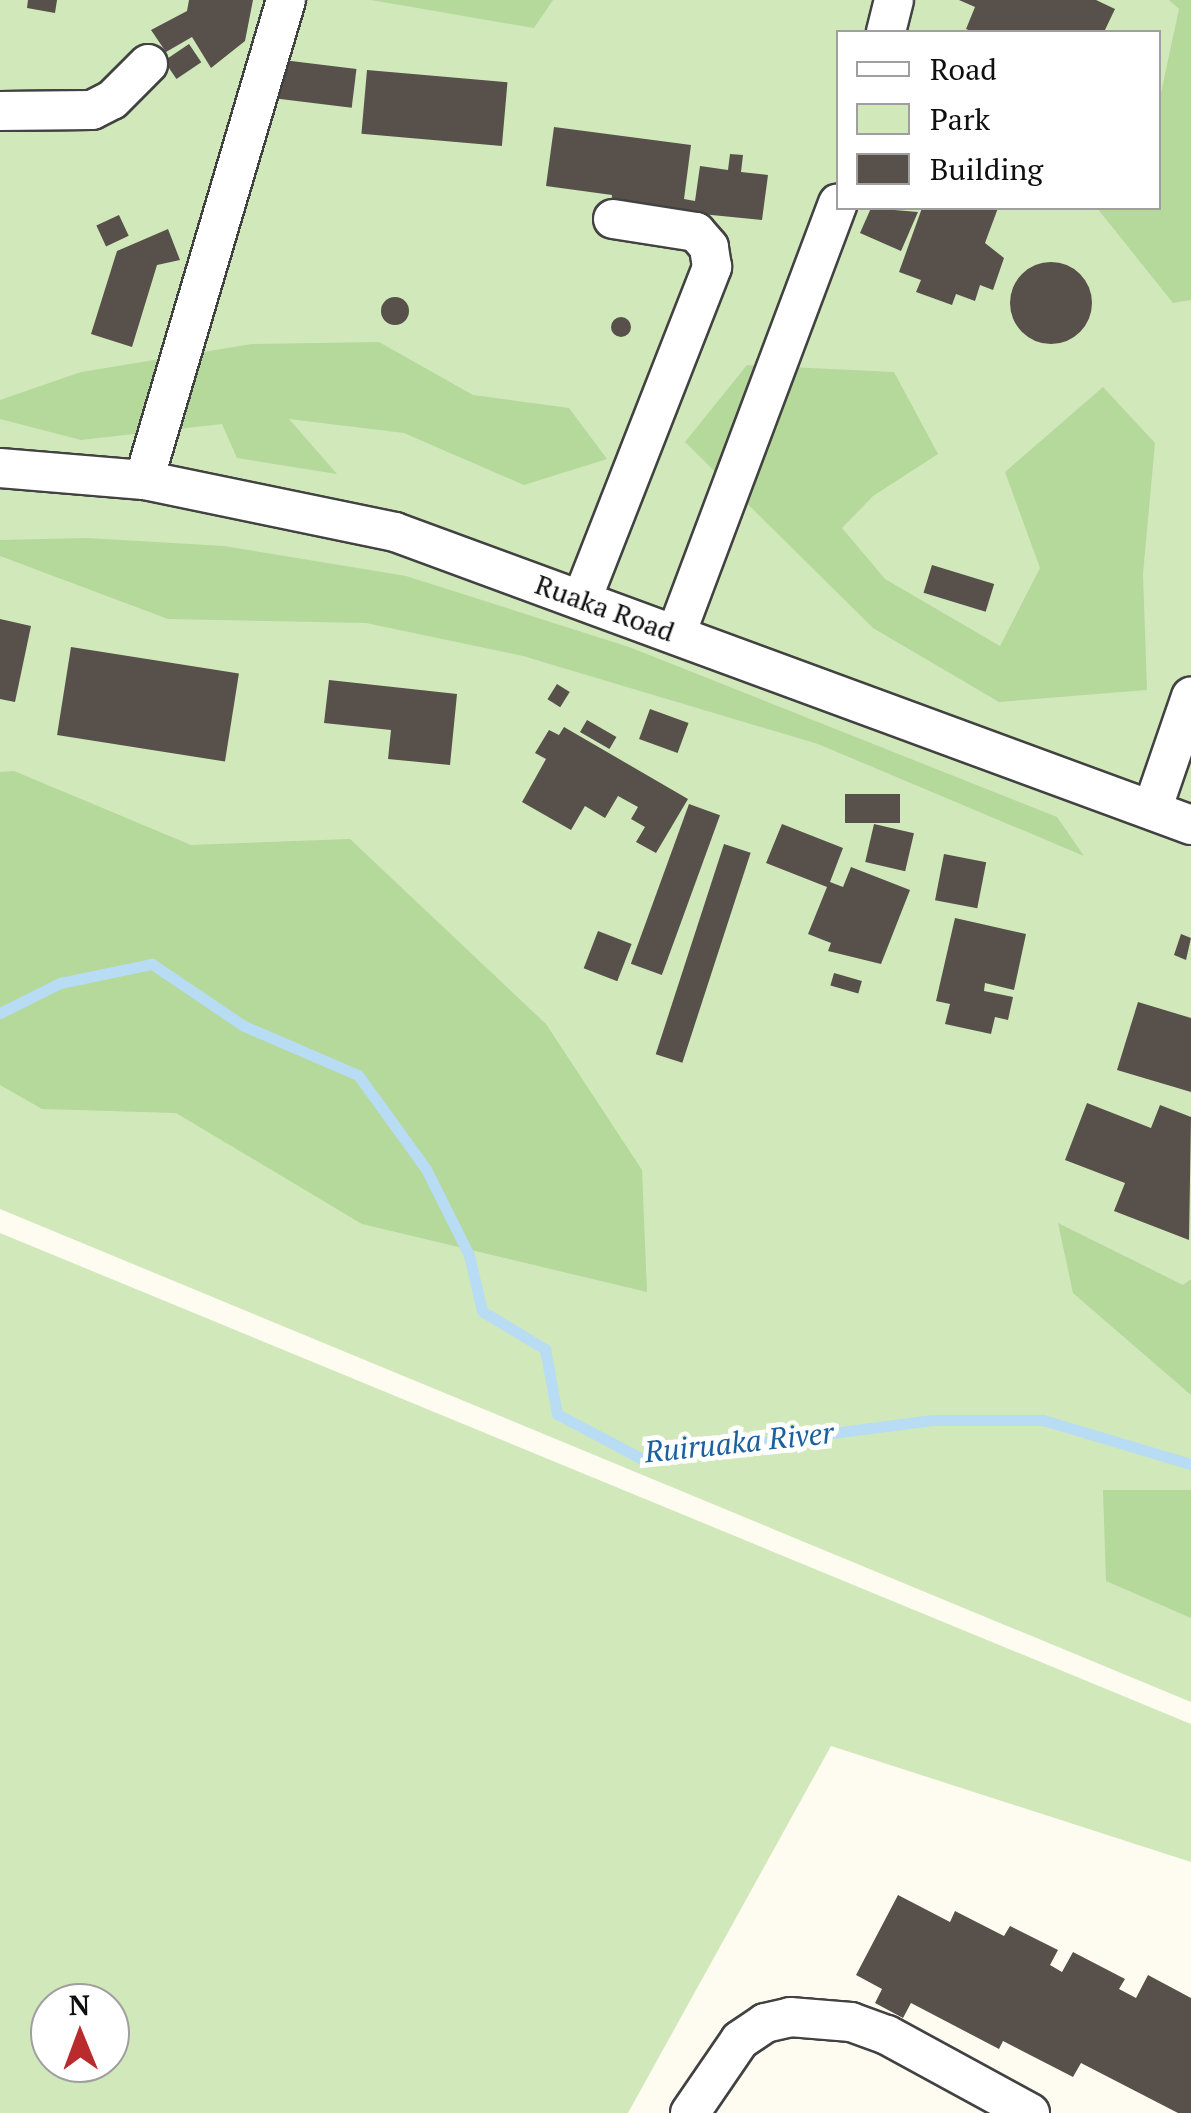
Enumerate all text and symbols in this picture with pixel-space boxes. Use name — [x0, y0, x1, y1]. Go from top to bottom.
legend — [836, 30, 1161, 210]
text: Road — [930, 49, 997, 89]
text: Park — [930, 99, 990, 139]
text: Building — [930, 149, 1043, 189]
street label: Ruaka Road — [531, 567, 679, 649]
water label: Ruiruaka River — [643, 1414, 835, 1470]
north arrow — [30, 1983, 130, 2083]
text: N — [69, 1986, 90, 2023]

